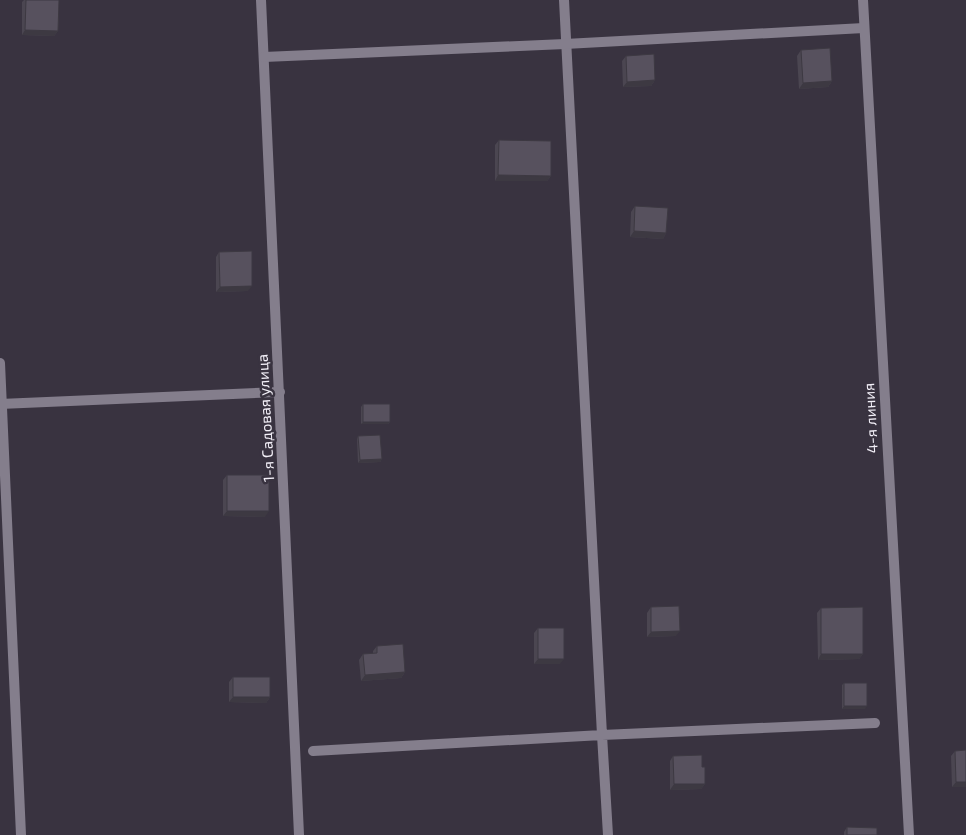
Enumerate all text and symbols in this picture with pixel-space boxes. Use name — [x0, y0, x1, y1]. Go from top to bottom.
street label: 1-я Садовая улица — [253, 353, 278, 483]
street label: 4-я линия — [859, 382, 881, 454]

